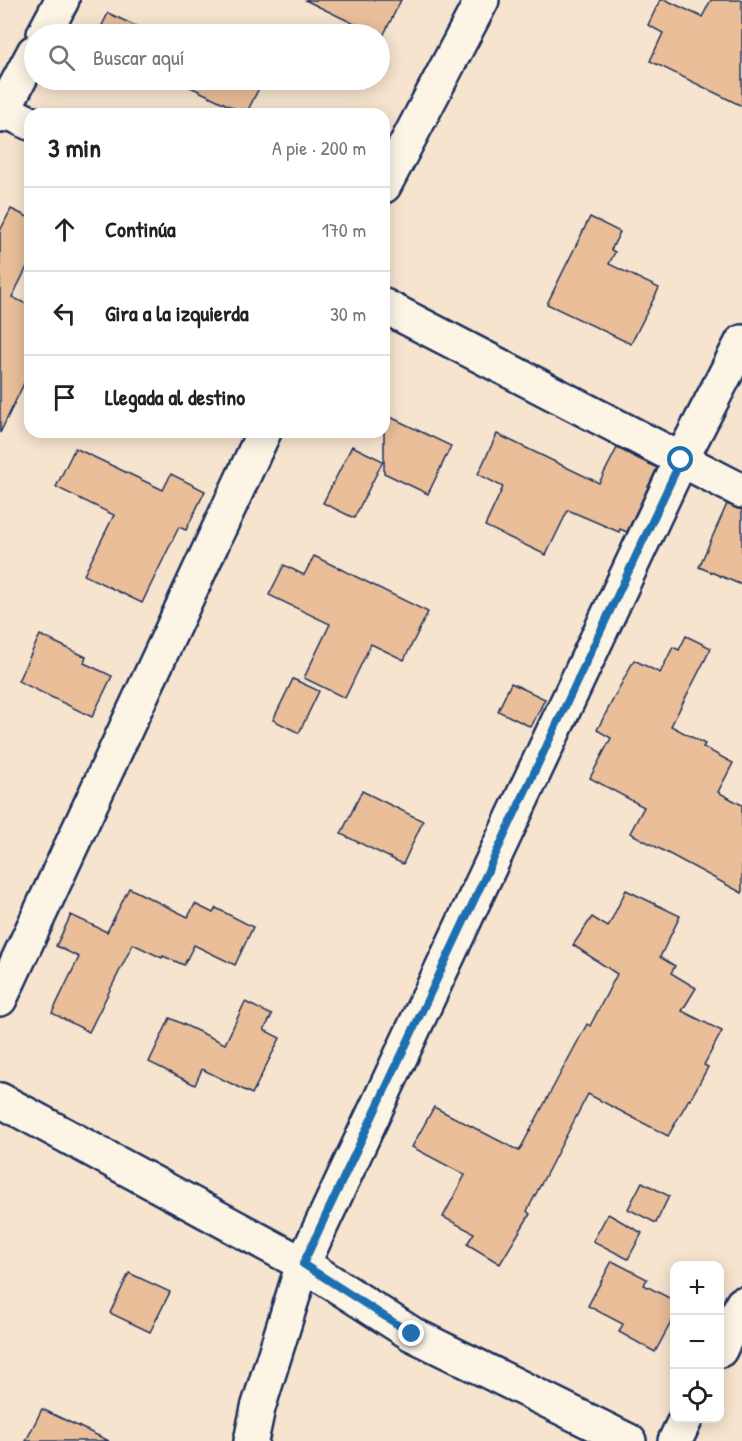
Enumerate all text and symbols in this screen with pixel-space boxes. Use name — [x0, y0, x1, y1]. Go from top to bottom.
search box — [24, 24, 390, 90]
icon: search — [45, 41, 78, 74]
text: Buscar aquí — [93, 42, 185, 72]
text: 3 min — [48, 130, 101, 165]
text: A pie · 200 m — [272, 134, 366, 161]
icon: ahead — [48, 213, 81, 246]
text: Continúa — [105, 214, 176, 244]
text: 170 m — [322, 216, 366, 243]
icon: left — [48, 297, 81, 330]
text: Gira a la izquierda — [105, 298, 249, 328]
text: 30 m — [330, 300, 366, 327]
icon: arrive — [48, 381, 81, 414]
text: Llegada al destino — [105, 382, 245, 412]
route start — [667, 446, 693, 472]
map controls — [670, 1261, 724, 1423]
button: + — [670, 1261, 724, 1315]
button: − — [670, 1315, 724, 1369]
route end — [398, 1320, 424, 1346]
button: locate — [670, 1369, 724, 1423]

